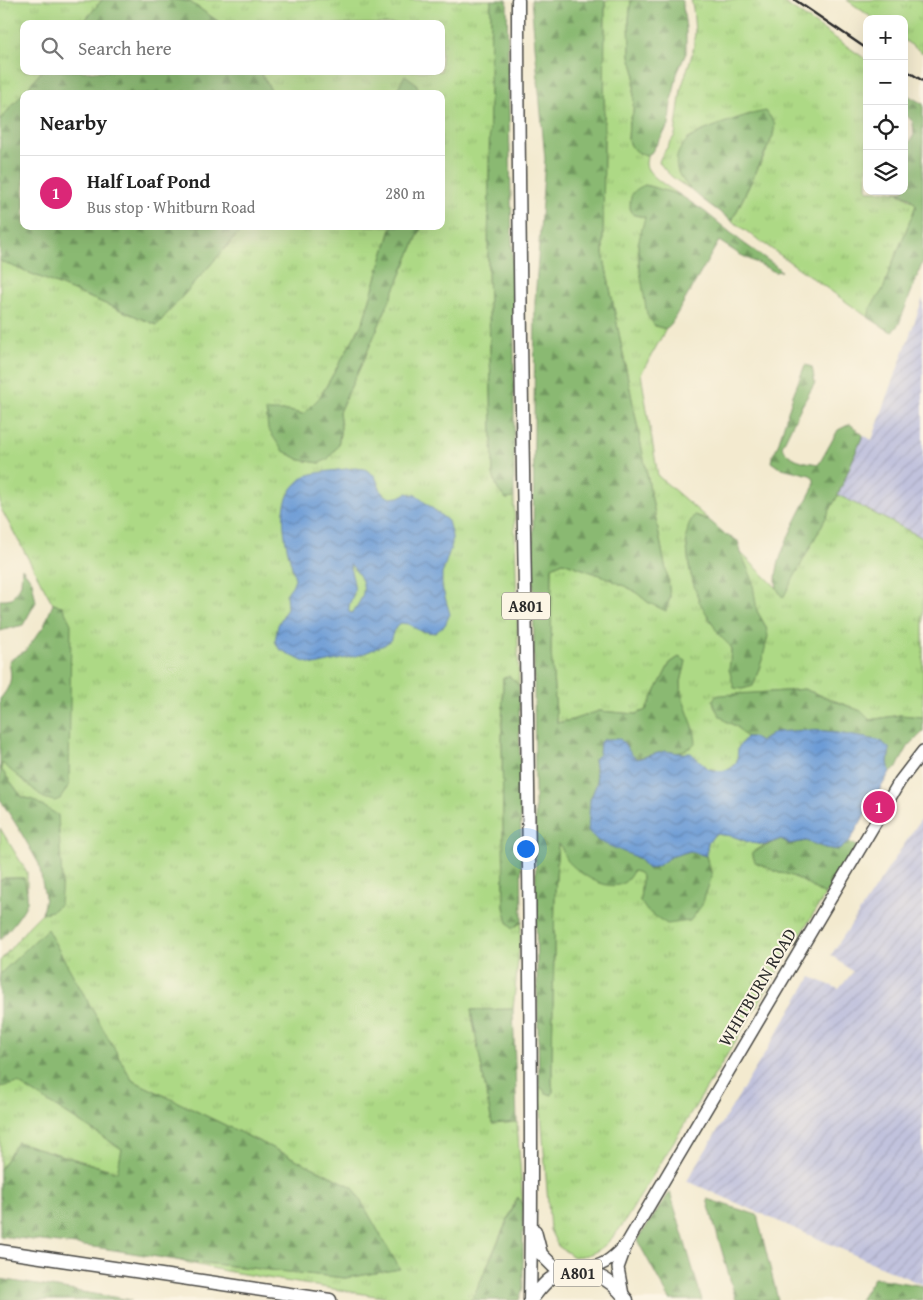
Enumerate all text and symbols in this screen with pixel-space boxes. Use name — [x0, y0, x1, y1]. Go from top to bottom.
map controls — [863, 15, 908, 195]
button: + — [863, 15, 908, 60]
search box — [20, 20, 445, 75]
icon: search — [38, 34, 66, 62]
text: Search here — [78, 34, 172, 62]
button: − — [863, 60, 908, 105]
button: locate — [863, 105, 908, 150]
text: Nearby — [40, 107, 107, 138]
button: layers — [863, 150, 908, 195]
text: Half Loaf Pond — [87, 167, 210, 195]
text: 1 — [52, 181, 60, 205]
text: 280 m — [385, 181, 425, 205]
text: Bus stop · Whitburn Road — [87, 195, 255, 219]
road number: A801 — [502, 592, 550, 620]
pin: 1 — [863, 788, 895, 826]
your location — [513, 836, 539, 862]
street label: WHITBURN ROAD — [711, 923, 803, 1051]
road number: A801 — [554, 1260, 602, 1286]

